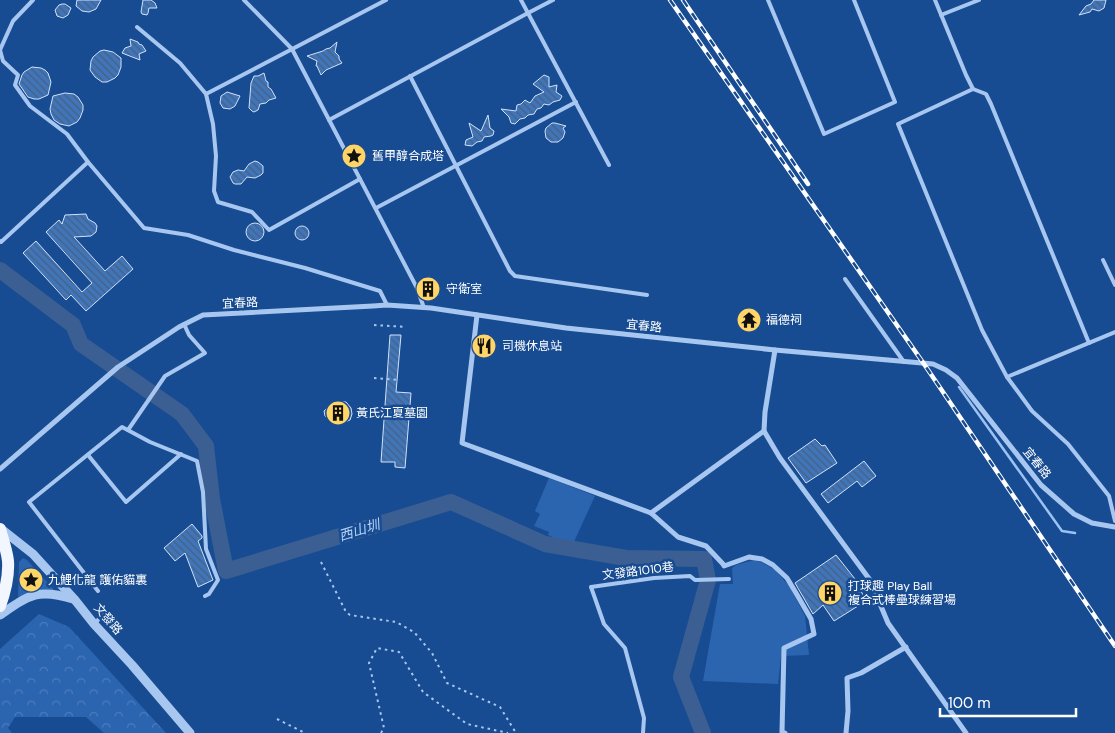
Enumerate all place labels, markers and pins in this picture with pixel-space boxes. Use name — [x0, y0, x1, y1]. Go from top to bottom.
place icon: 舊甲醇合成塔 — [341, 143, 367, 169]
place label: 舊甲醇合成塔 — [372, 148, 444, 164]
building icon: 守衛室 — [415, 276, 441, 302]
place label: 守衛室 — [446, 281, 482, 297]
temple icon: 福德祠 — [736, 307, 762, 333]
place label: 福德祠 — [766, 312, 802, 328]
restaurant icon: 司機休息站 — [471, 333, 497, 359]
place label: 司機休息站 — [502, 338, 562, 354]
building icon: 黃氏江夏墓園 — [325, 400, 351, 426]
place label: 黃氏江夏墓園 — [356, 405, 428, 421]
place icon: 九鯉化龍 護佑貓裏 — [18, 567, 44, 593]
place label: 九鯉化龍 護佑貓裏 — [48, 572, 147, 588]
place label: 打球趣 Play Ball 複合式棒壘球練習場 — [848, 578, 956, 608]
building icon: 打球趣 Play Ball 複合式棒壘球練習場 — [817, 580, 843, 606]

